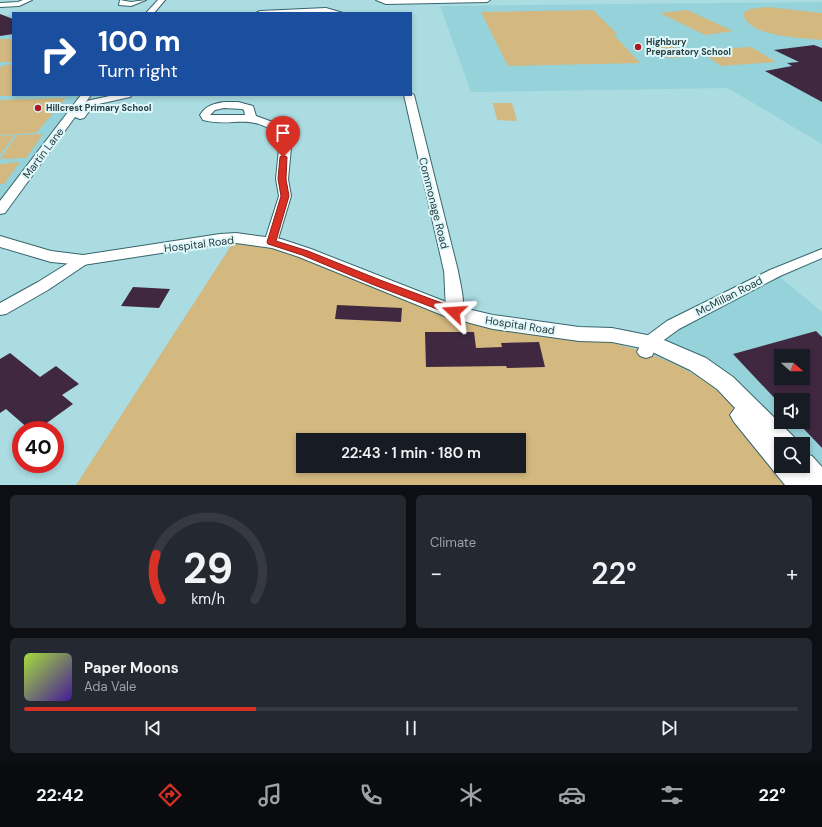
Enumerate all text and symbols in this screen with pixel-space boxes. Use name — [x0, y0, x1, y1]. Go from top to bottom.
text: 100 m — [98, 23, 181, 60]
icon: right — [32, 28, 84, 80]
place label: Highbury Preparatory School — [646, 36, 731, 58]
marker: Highbury Preparatory School — [633, 42, 643, 52]
text: Turn right — [98, 59, 178, 83]
place label: Hillcrest Primary School — [46, 102, 151, 114]
marker: Hillcrest Primary School — [33, 103, 43, 113]
pin — [266, 116, 300, 157]
icon: arrive — [272, 122, 294, 144]
street label: Martin Lane — [19, 125, 67, 181]
street label: Commonage Road — [416, 156, 452, 250]
street label: Hospital Road — [163, 233, 235, 255]
street label: McMillan Road — [693, 273, 765, 319]
position arrow — [433, 291, 475, 333]
street label: Hospital Road — [484, 313, 556, 337]
north arrow — [774, 349, 810, 385]
map controls — [774, 349, 810, 473]
button: sound — [774, 393, 810, 429]
speed limit sign: 40 — [12, 421, 64, 473]
button: search — [774, 437, 810, 473]
text: 22:43 · 1 min · 180 m — [341, 443, 481, 463]
text: Climate — [430, 534, 476, 551]
text: 29 — [183, 541, 233, 595]
text: 22° — [591, 554, 637, 593]
text: − — [430, 559, 442, 588]
text: + — [786, 559, 798, 588]
text: km/h — [191, 589, 225, 607]
text: Paper Moons — [84, 658, 179, 678]
text: Ada Vale — [84, 678, 136, 695]
icon: previous — [142, 717, 164, 739]
icon: pause — [400, 717, 422, 739]
icon: next — [658, 717, 680, 739]
icon: directions — [156, 781, 184, 809]
icon: music — [256, 781, 284, 809]
icon: phone — [357, 781, 385, 809]
icon: climate — [457, 781, 485, 809]
icon: car — [558, 781, 586, 809]
icon: filters — [658, 781, 686, 809]
text: 22:42 — [36, 783, 84, 807]
text: 22° — [758, 783, 786, 807]

